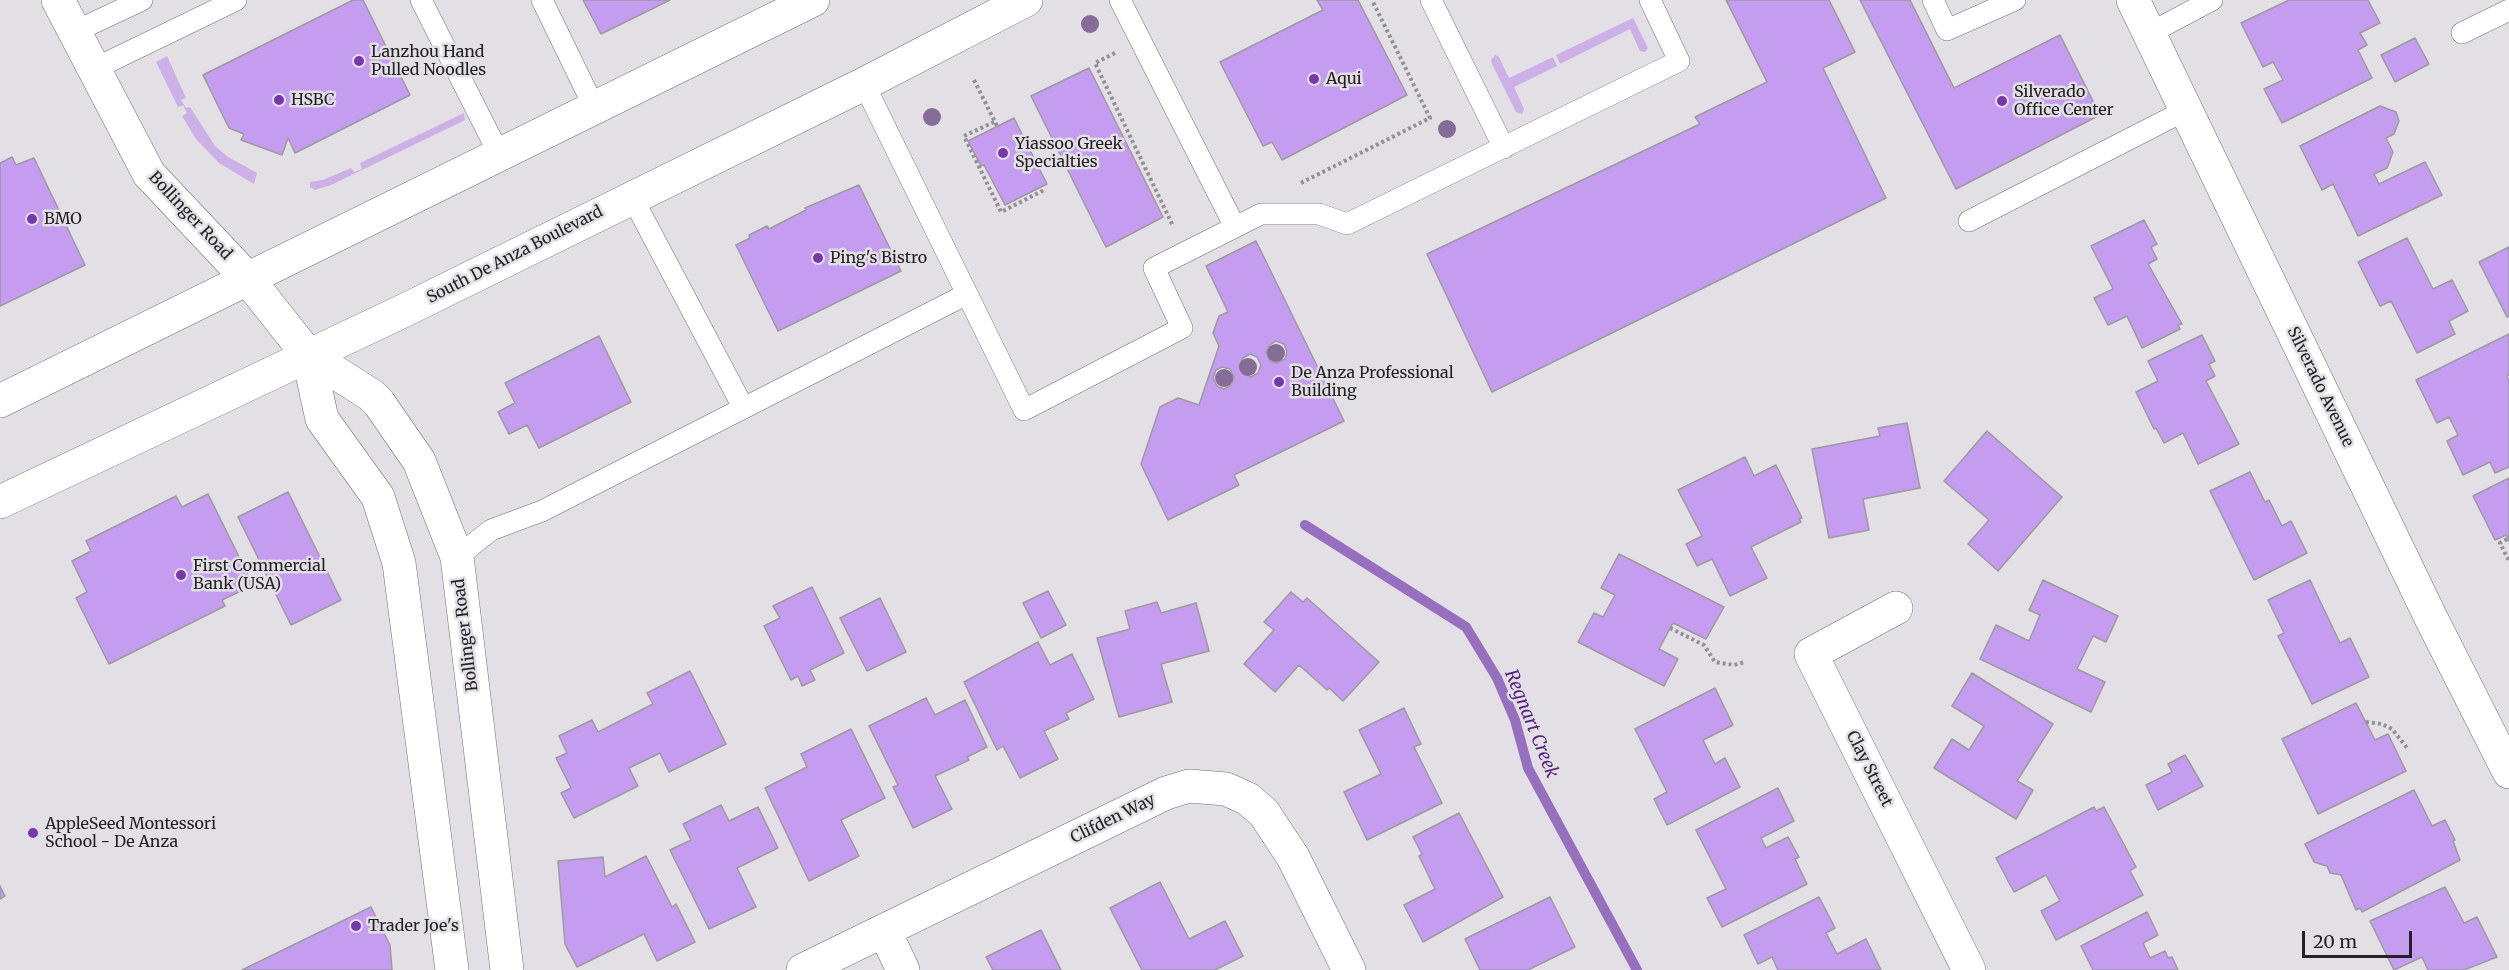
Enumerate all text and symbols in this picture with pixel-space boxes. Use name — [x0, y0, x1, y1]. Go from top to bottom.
place label: Lanzhou Hand Pulled Noodles — [371, 42, 486, 80]
marker: Lanzhou Hand Pulled Noodles — [352, 54, 366, 68]
place label: Aqui — [1326, 69, 1362, 89]
marker: Aqui — [1307, 72, 1321, 86]
place label: Silverado Office Center — [2014, 82, 2114, 120]
place label: HSBC — [291, 90, 335, 110]
marker: HSBC — [272, 93, 286, 107]
marker: Silverado Office Center — [1995, 94, 2009, 108]
place label: Yiassoo Greek Specialties — [1015, 134, 1123, 172]
marker: Yiassoo Greek Specialties — [996, 146, 1010, 160]
street label: Bollinger Road — [144, 168, 236, 264]
street label: South De Anza Boulevard — [424, 202, 606, 308]
place label: BMO — [44, 209, 82, 229]
marker: BMO — [25, 212, 39, 226]
place label: Ping's Bistro — [830, 248, 927, 268]
marker: Ping's Bistro — [811, 251, 825, 265]
street label: Silverado Avenue — [2283, 324, 2357, 450]
place label: De Anza Professional Building — [1291, 363, 1454, 401]
marker: De Anza Professional Building — [1272, 375, 1286, 389]
place label: First Commercial Bank (USA) — [193, 556, 326, 594]
marker: First Commercial Bank (USA) — [174, 568, 188, 582]
street label: Bollinger Road — [450, 577, 482, 693]
water label: Regnart Creek — [1499, 667, 1563, 781]
street label: Clay Street — [1842, 728, 1896, 810]
street label: Clifden Way — [1068, 790, 1158, 848]
place label: AppleSeed Montessori School - De Anza — [45, 814, 216, 852]
marker: AppleSeed Montessori School - De Anza — [26, 826, 40, 840]
place label: Trader Joe's — [368, 916, 459, 936]
marker: Trader Joe's — [349, 919, 363, 933]
scale bar — [2305, 919, 2414, 957]
text: 20 m — [2313, 930, 2357, 953]

